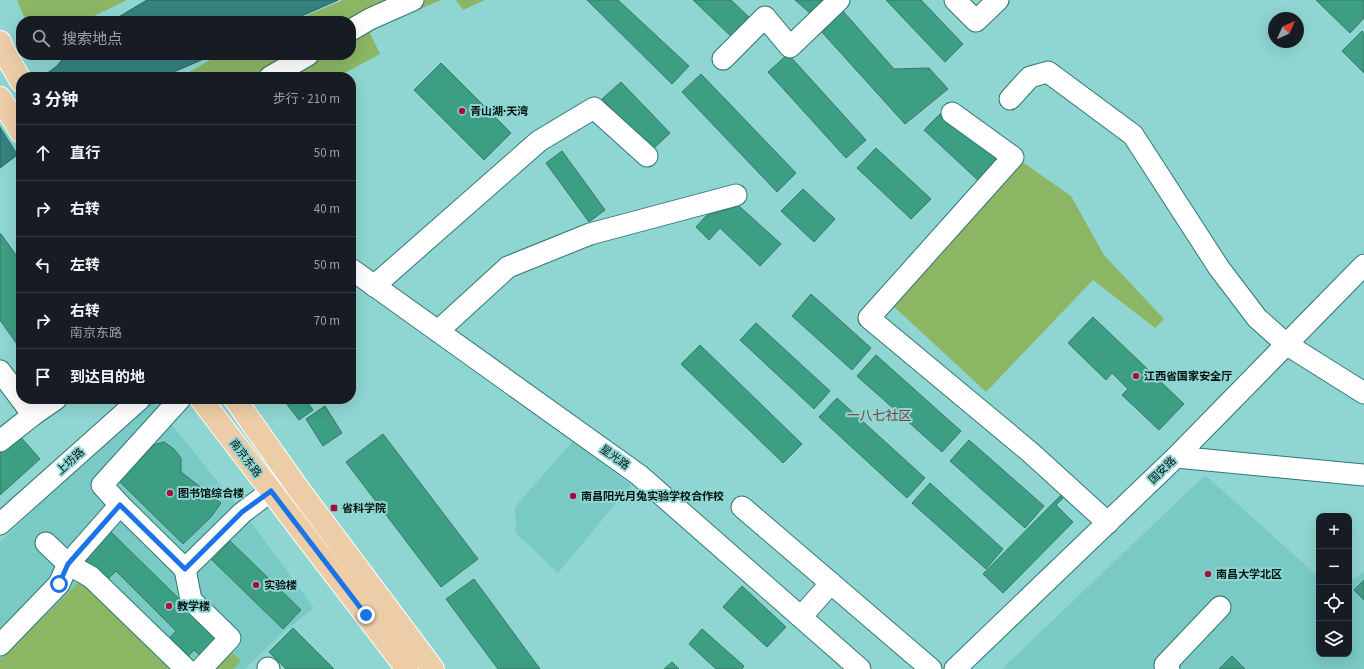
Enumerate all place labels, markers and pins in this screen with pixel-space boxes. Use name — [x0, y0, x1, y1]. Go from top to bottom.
place label: 青山湖·天湾 — [470, 104, 528, 119]
marker: 青山湖·天湾 — [457, 106, 467, 116]
place label: 江西省国家安全厅 — [1144, 369, 1232, 384]
marker: 江西省国家安全厅 — [1131, 371, 1141, 381]
place label: 图书馆综合楼 — [178, 486, 244, 501]
marker: 图书馆综合楼 — [165, 488, 175, 498]
place label: 南昌阳光月兔实验学校合作校 — [581, 489, 724, 504]
marker: 南昌阳光月兔实验学校合作校 — [568, 491, 578, 501]
place label: 省科学院 — [342, 501, 386, 516]
marker: 省科学院 — [329, 503, 339, 513]
place label: 南昌大学北区 — [1216, 567, 1282, 582]
marker: 南昌大学北区 — [1203, 569, 1213, 579]
place label: 实验楼 — [264, 578, 297, 593]
marker: 实验楼 — [251, 580, 261, 590]
place label: 教学楼 — [177, 599, 210, 614]
marker: 教学楼 — [164, 601, 174, 611]

